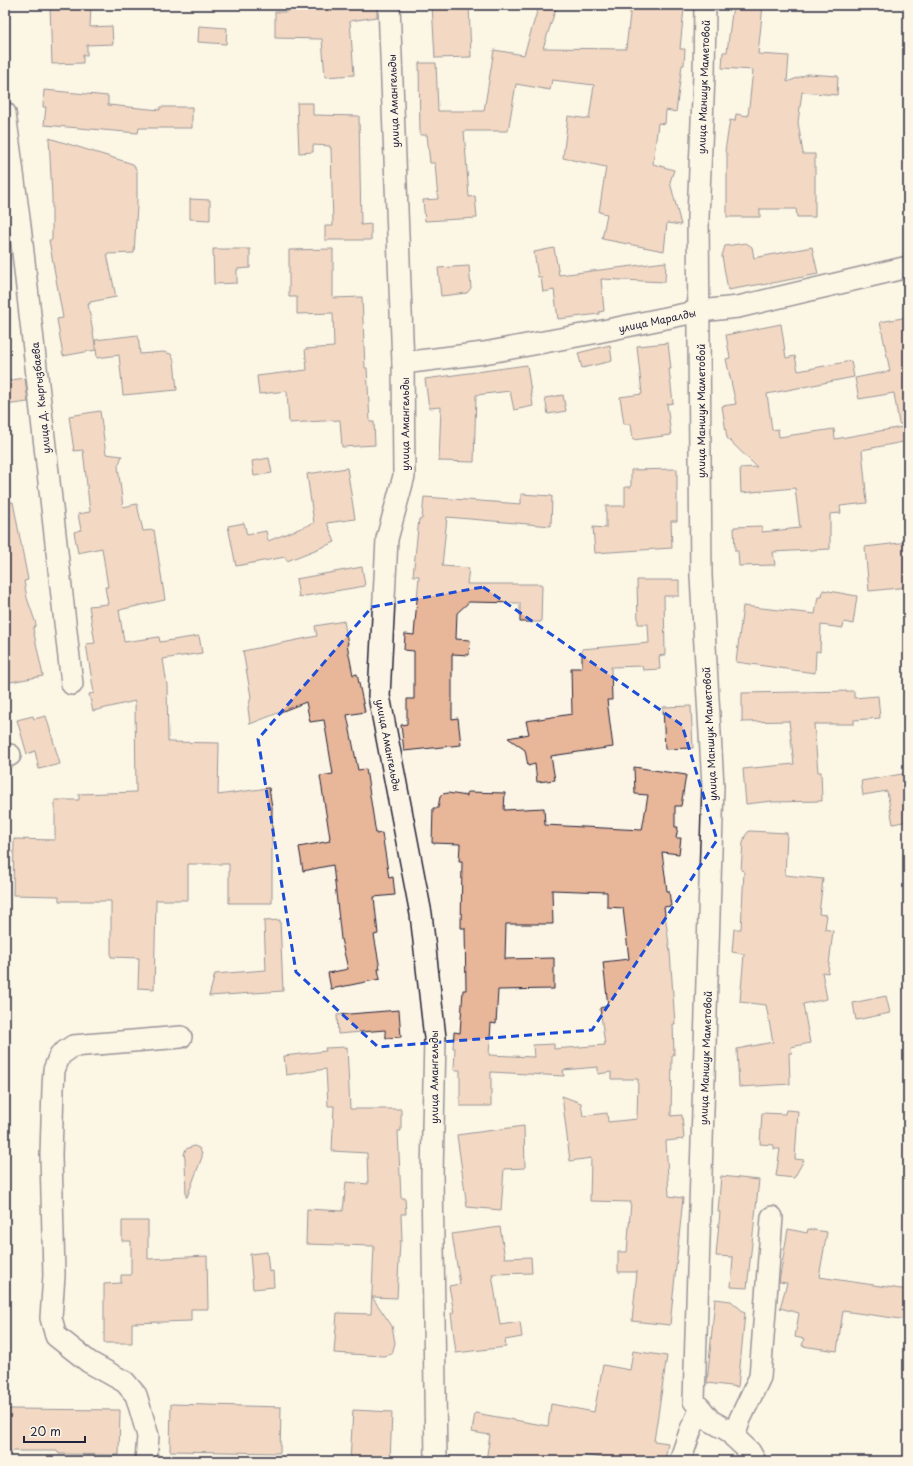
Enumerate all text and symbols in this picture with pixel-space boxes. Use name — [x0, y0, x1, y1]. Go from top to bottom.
street label: улица Маншук Маметовой — [693, 20, 714, 154]
street label: улица Амангельды — [384, 54, 402, 148]
street label: улица Маралды — [617, 304, 697, 336]
street label: улица Д. Кыргызбаева — [27, 341, 53, 454]
street label: улица Маншук Маметовой — [693, 344, 709, 478]
street label: улица Амангельды — [397, 377, 412, 471]
street label: улица Маншук Маметовой — [698, 667, 721, 801]
street label: улица Амангельды — [373, 698, 405, 792]
street label: улица Маншук Маметовой — [695, 991, 716, 1125]
street label: улица Амангельды — [426, 1030, 441, 1124]
scale bar — [24, 1418, 85, 1444]
text: 20 m — [30, 1422, 61, 1440]

